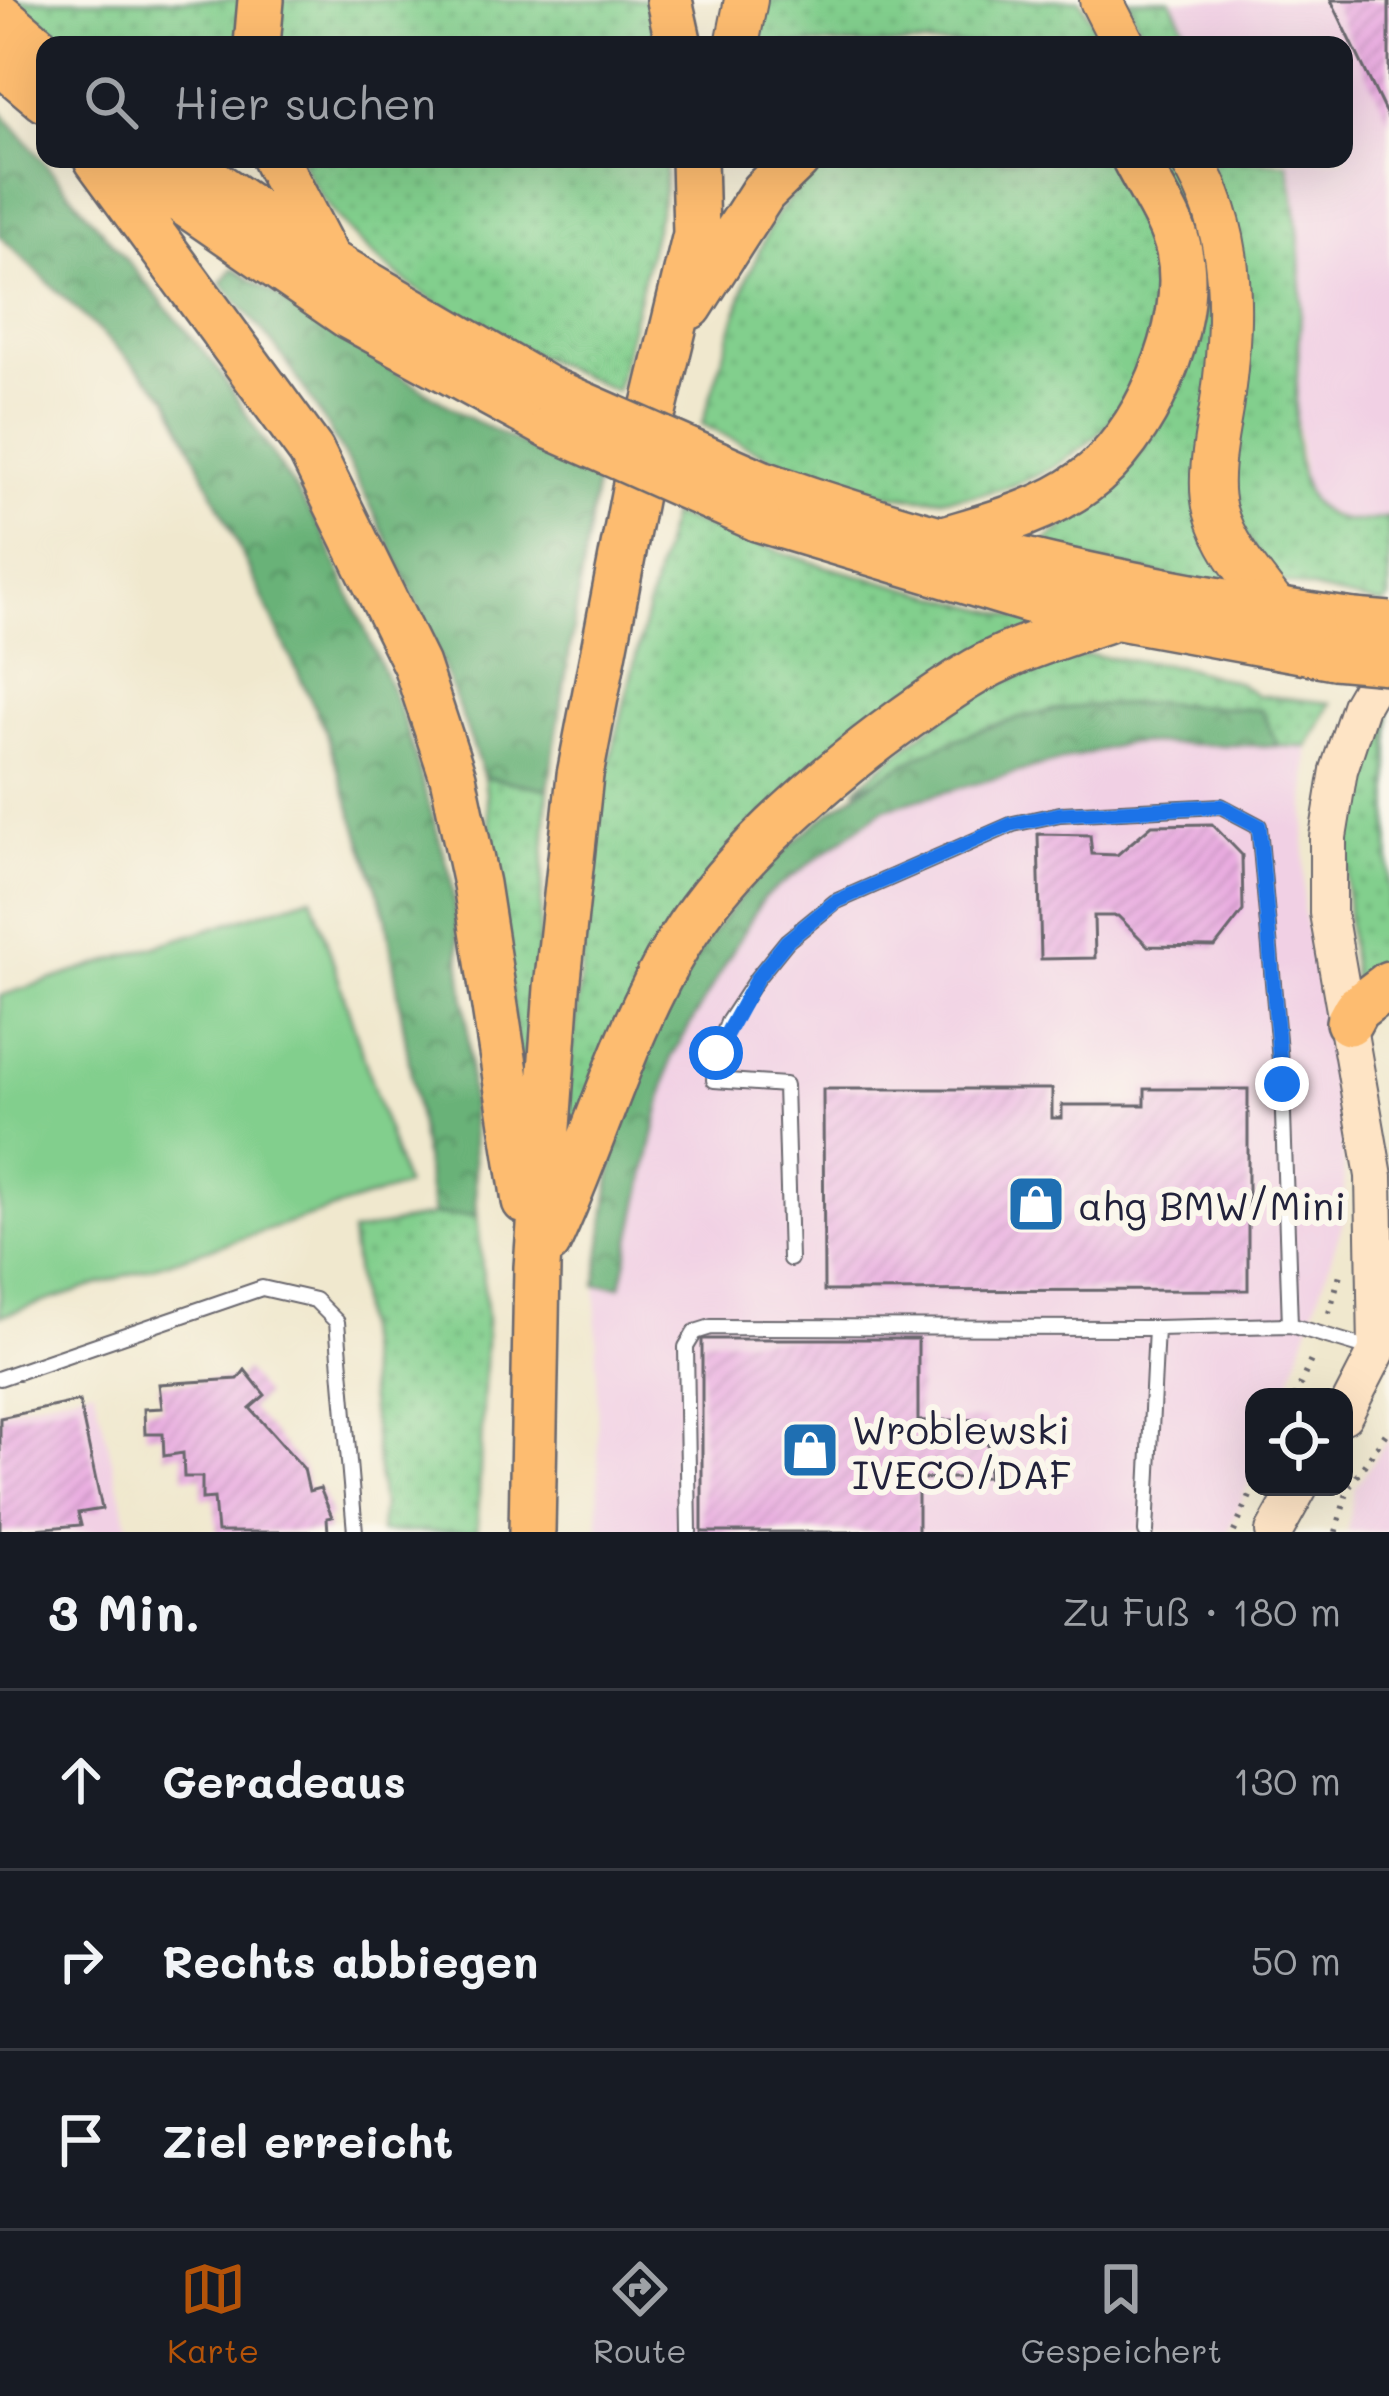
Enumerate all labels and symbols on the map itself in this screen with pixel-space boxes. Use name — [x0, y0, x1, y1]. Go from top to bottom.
route start — [689, 1026, 743, 1080]
route end — [1255, 1057, 1309, 1111]
shop icon: ahg BMW/Mini — [1005, 1173, 1067, 1235]
place label: ahg BMW/Mini — [1078, 1179, 1346, 1231]
place label: Wroblewski IVECO/DAF — [852, 1403, 1071, 1499]
shop icon: Wroblewski IVECO/DAF — [779, 1419, 841, 1481]

